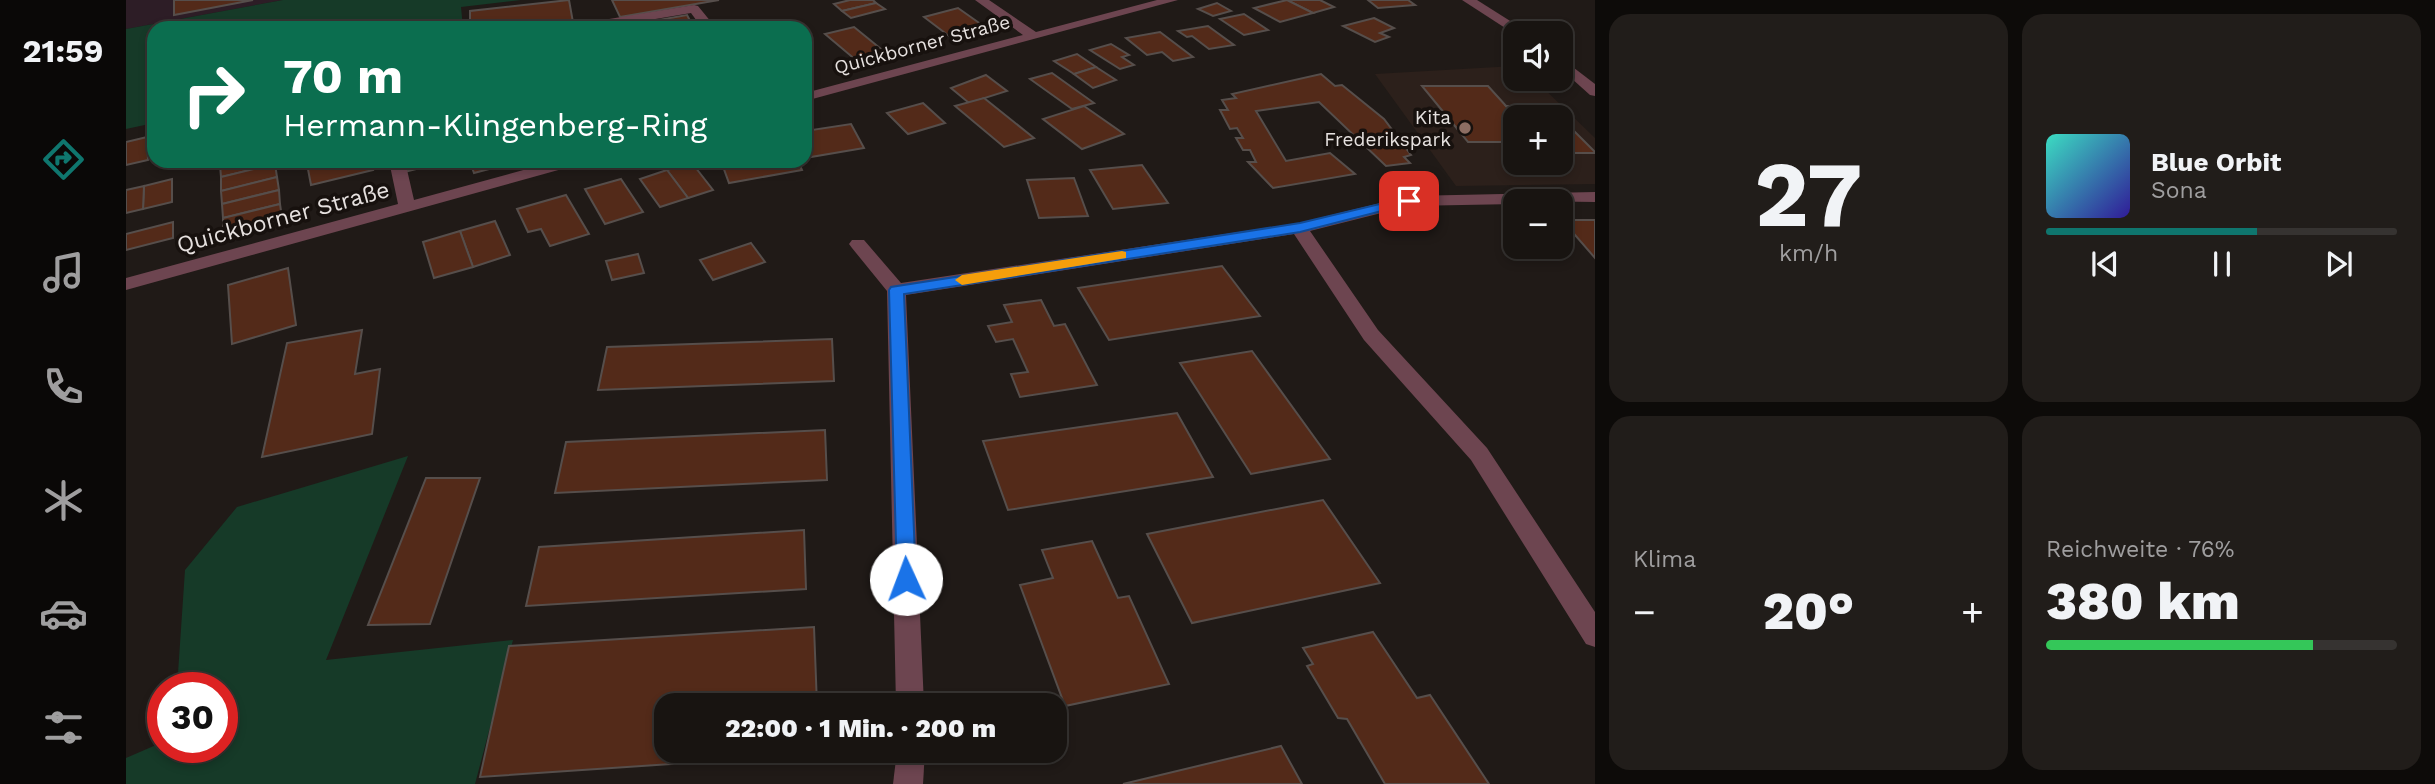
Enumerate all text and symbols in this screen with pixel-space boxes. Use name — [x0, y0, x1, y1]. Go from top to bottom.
street label: Quickborner Straße — [832, 10, 1013, 79]
map controls — [1503, 21, 1573, 259]
button: sound — [1503, 21, 1573, 91]
text: 21:59 — [23, 32, 103, 70]
text: 70 m — [283, 47, 403, 105]
icon: right — [168, 49, 259, 140]
button: + — [1503, 105, 1573, 175]
text: Hermann-Klingenberg-Ring — [283, 106, 707, 144]
place label: Kita Frederikspark — [1324, 106, 1451, 151]
marker: Kita Frederikspark — [1457, 120, 1473, 136]
icon: directions — [39, 135, 88, 184]
text: 27 — [1755, 141, 1862, 248]
text: Blue Orbit — [2151, 147, 2281, 177]
pin — [1379, 171, 1439, 231]
street label: Quickborner Straße — [174, 176, 392, 259]
text: Sona — [2151, 177, 2207, 204]
icon: arrive — [1390, 182, 1428, 220]
button: − — [1503, 189, 1573, 259]
text: km/h — [1779, 240, 1838, 267]
icon: previous — [2086, 245, 2124, 283]
icon: pause — [2203, 245, 2241, 283]
icon: next — [2320, 245, 2358, 283]
icon: music — [39, 248, 88, 297]
icon: phone — [39, 362, 88, 411]
icon: climate — [39, 476, 88, 525]
text: Reichweite · 76% — [2046, 536, 2234, 563]
position arrow — [869, 542, 943, 616]
text: Klima — [1633, 546, 1696, 573]
text: 380 km — [2046, 571, 2240, 632]
text: 20° — [1763, 581, 1854, 642]
icon: car — [39, 589, 88, 638]
text: − — [1633, 590, 1656, 634]
text: + — [1961, 590, 1984, 634]
speed limit sign: 30 — [147, 672, 238, 763]
icon: filters — [39, 703, 88, 752]
text: 22:00 · 1 Min. · 200 m — [725, 713, 996, 743]

